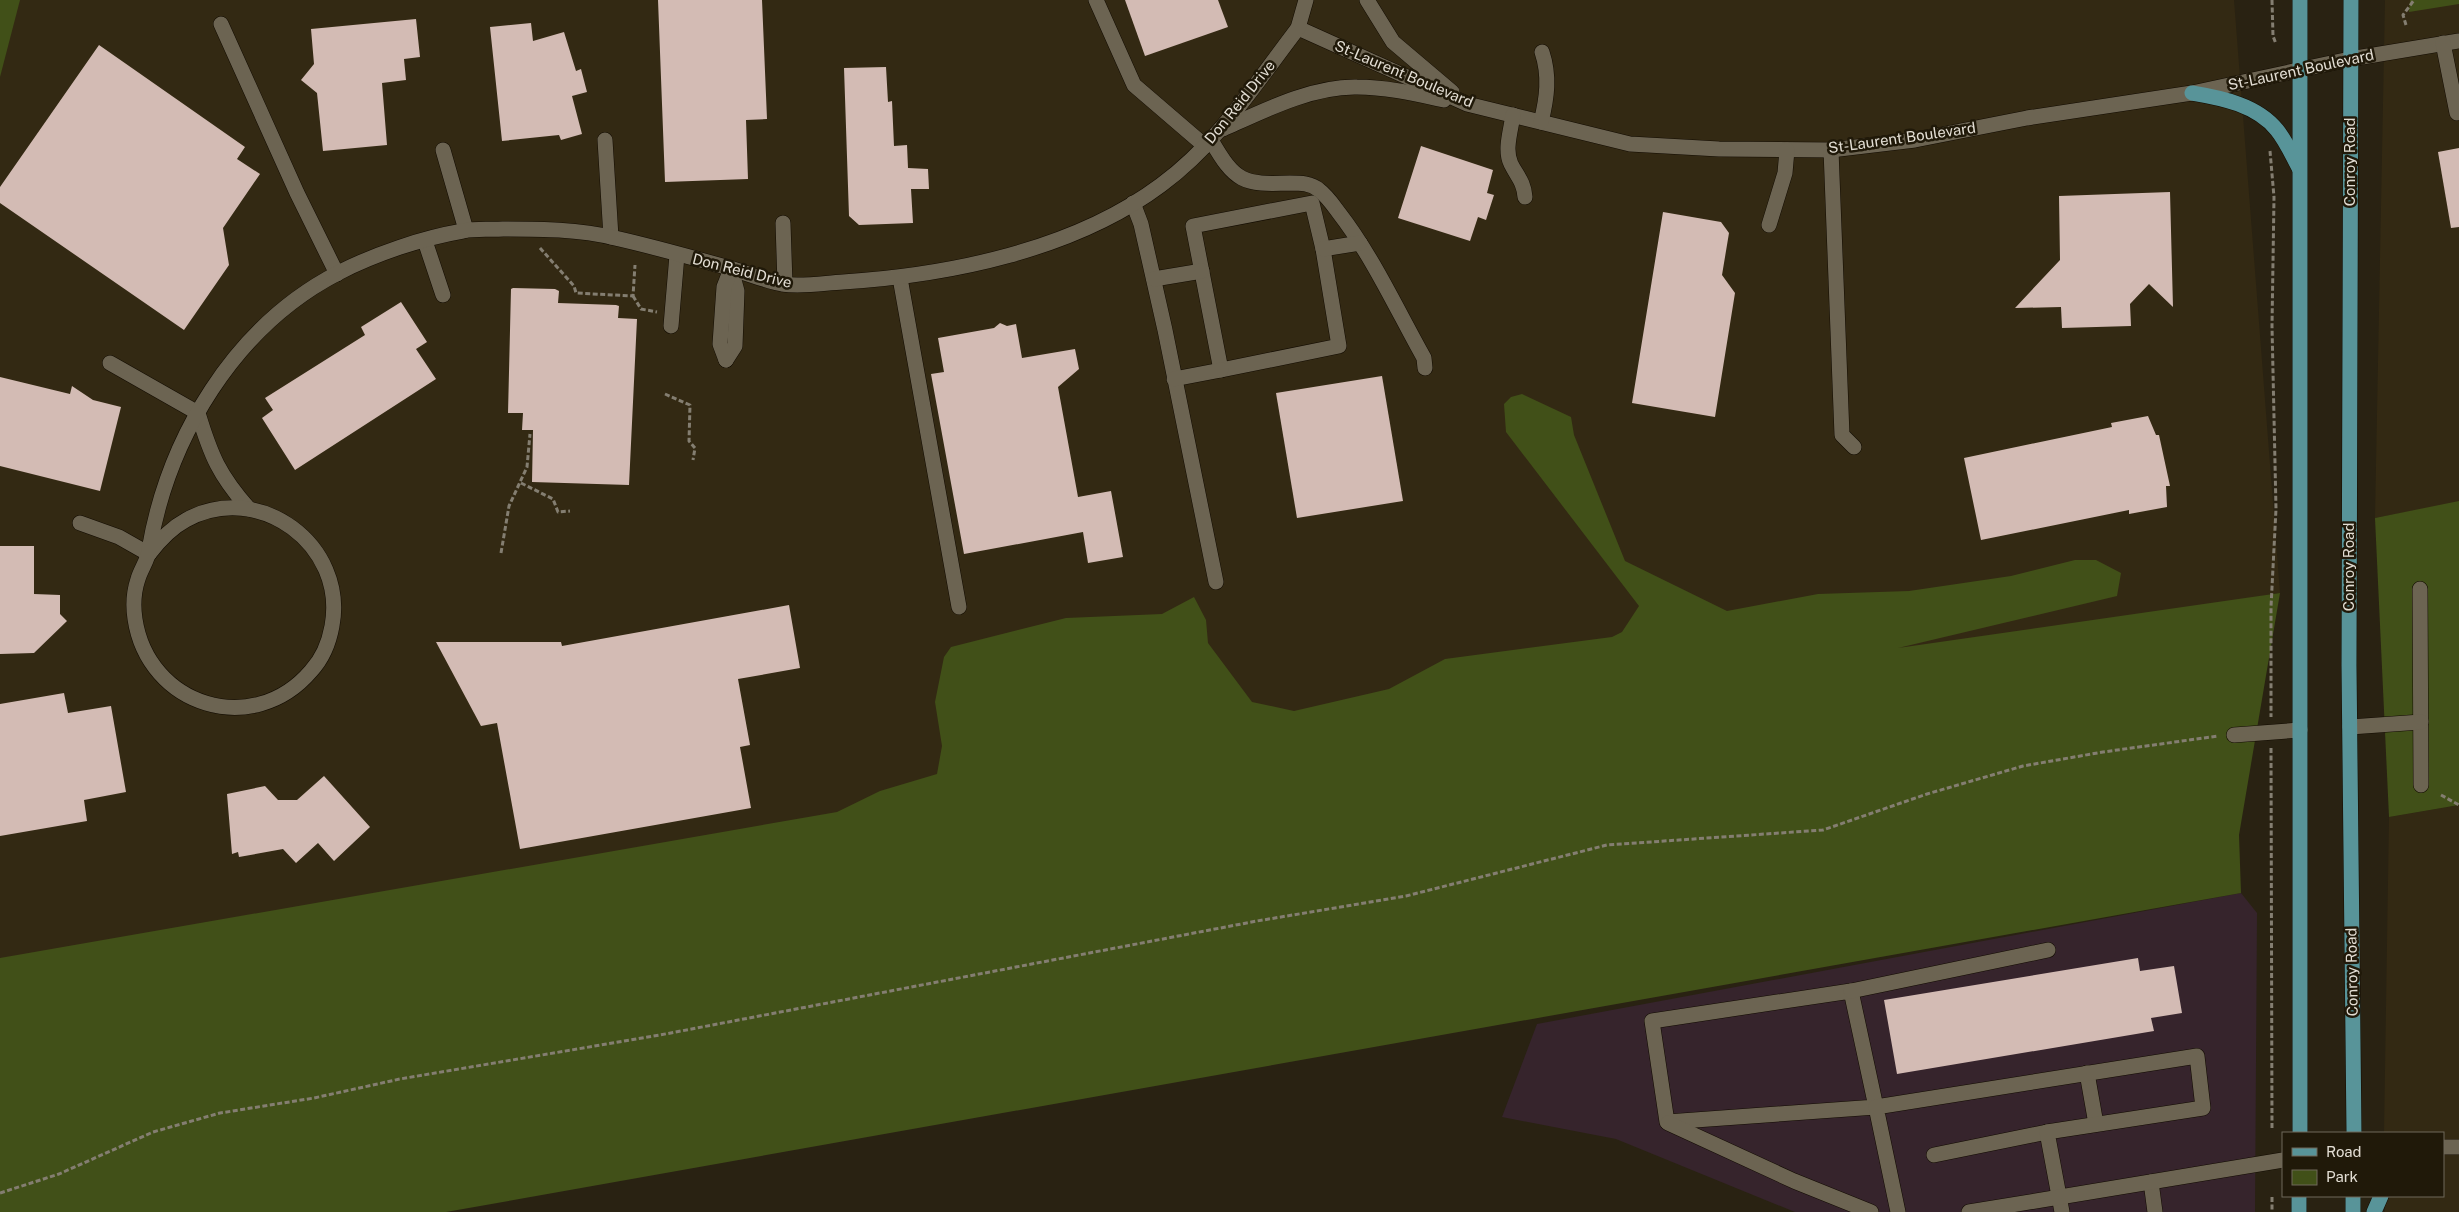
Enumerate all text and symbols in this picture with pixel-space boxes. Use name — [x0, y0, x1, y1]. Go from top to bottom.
street label: St-Laurent Boulevard — [1332, 37, 1476, 110]
street label: St-Laurent Boulevard — [2226, 46, 2375, 93]
street label: Don Reid Drive — [1201, 57, 1278, 147]
street label: Conroy Road — [2341, 118, 2358, 206]
street label: St-Laurent Boulevard — [1827, 119, 1977, 156]
street label: Don Reid Drive — [691, 250, 794, 291]
street label: Conroy Road — [2340, 523, 2357, 611]
street label: Conroy Road — [2342, 928, 2361, 1017]
legend — [2282, 1132, 2444, 1197]
text: Road — [2326, 1143, 2362, 1160]
text: Park — [2326, 1168, 2358, 1185]

